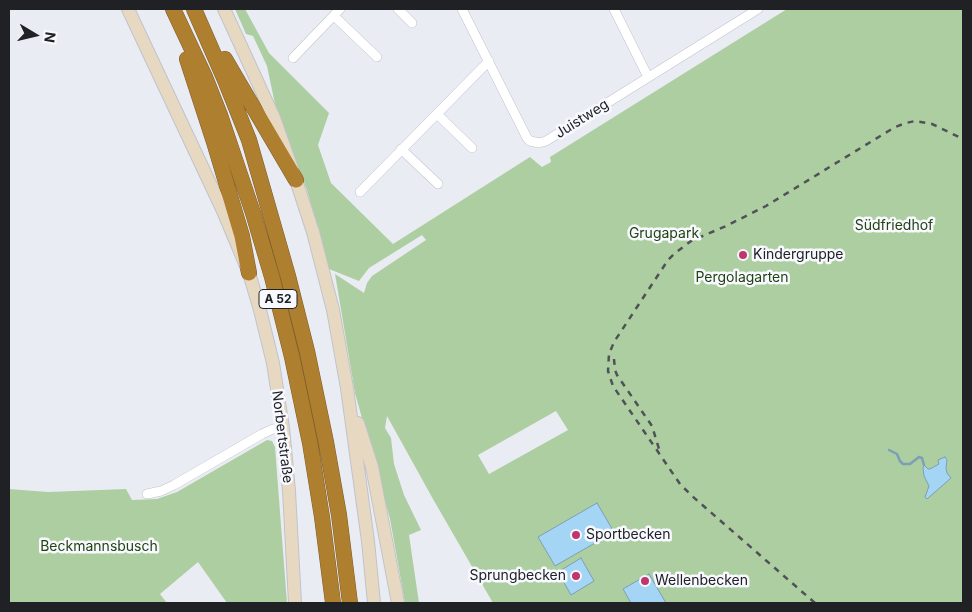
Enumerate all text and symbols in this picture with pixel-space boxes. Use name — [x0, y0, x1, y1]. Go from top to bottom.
north arrow — [10, 10, 60, 60]
text: N — [41, 31, 60, 44]
street label: Juistweg — [552, 96, 612, 142]
park label: Südfriedhof — [855, 218, 933, 234]
park label: Grugapark — [629, 226, 699, 242]
place label: Kindergruppe — [753, 247, 844, 263]
marker: Kindergruppe — [737, 249, 749, 261]
park label: Pergolagarten — [695, 270, 789, 286]
road number: A 52 — [259, 290, 297, 308]
street label: Norbertstraße — [268, 390, 296, 484]
place label: Sportbecken — [586, 527, 671, 543]
marker: Sportbecken — [570, 529, 582, 541]
park label: Beckmannsbusch — [40, 539, 158, 555]
place label: Sprungbecken — [470, 568, 566, 584]
marker: Sprungbecken — [570, 570, 582, 582]
place label: Wellenbecken — [655, 573, 748, 589]
marker: Wellenbecken — [639, 575, 651, 587]

